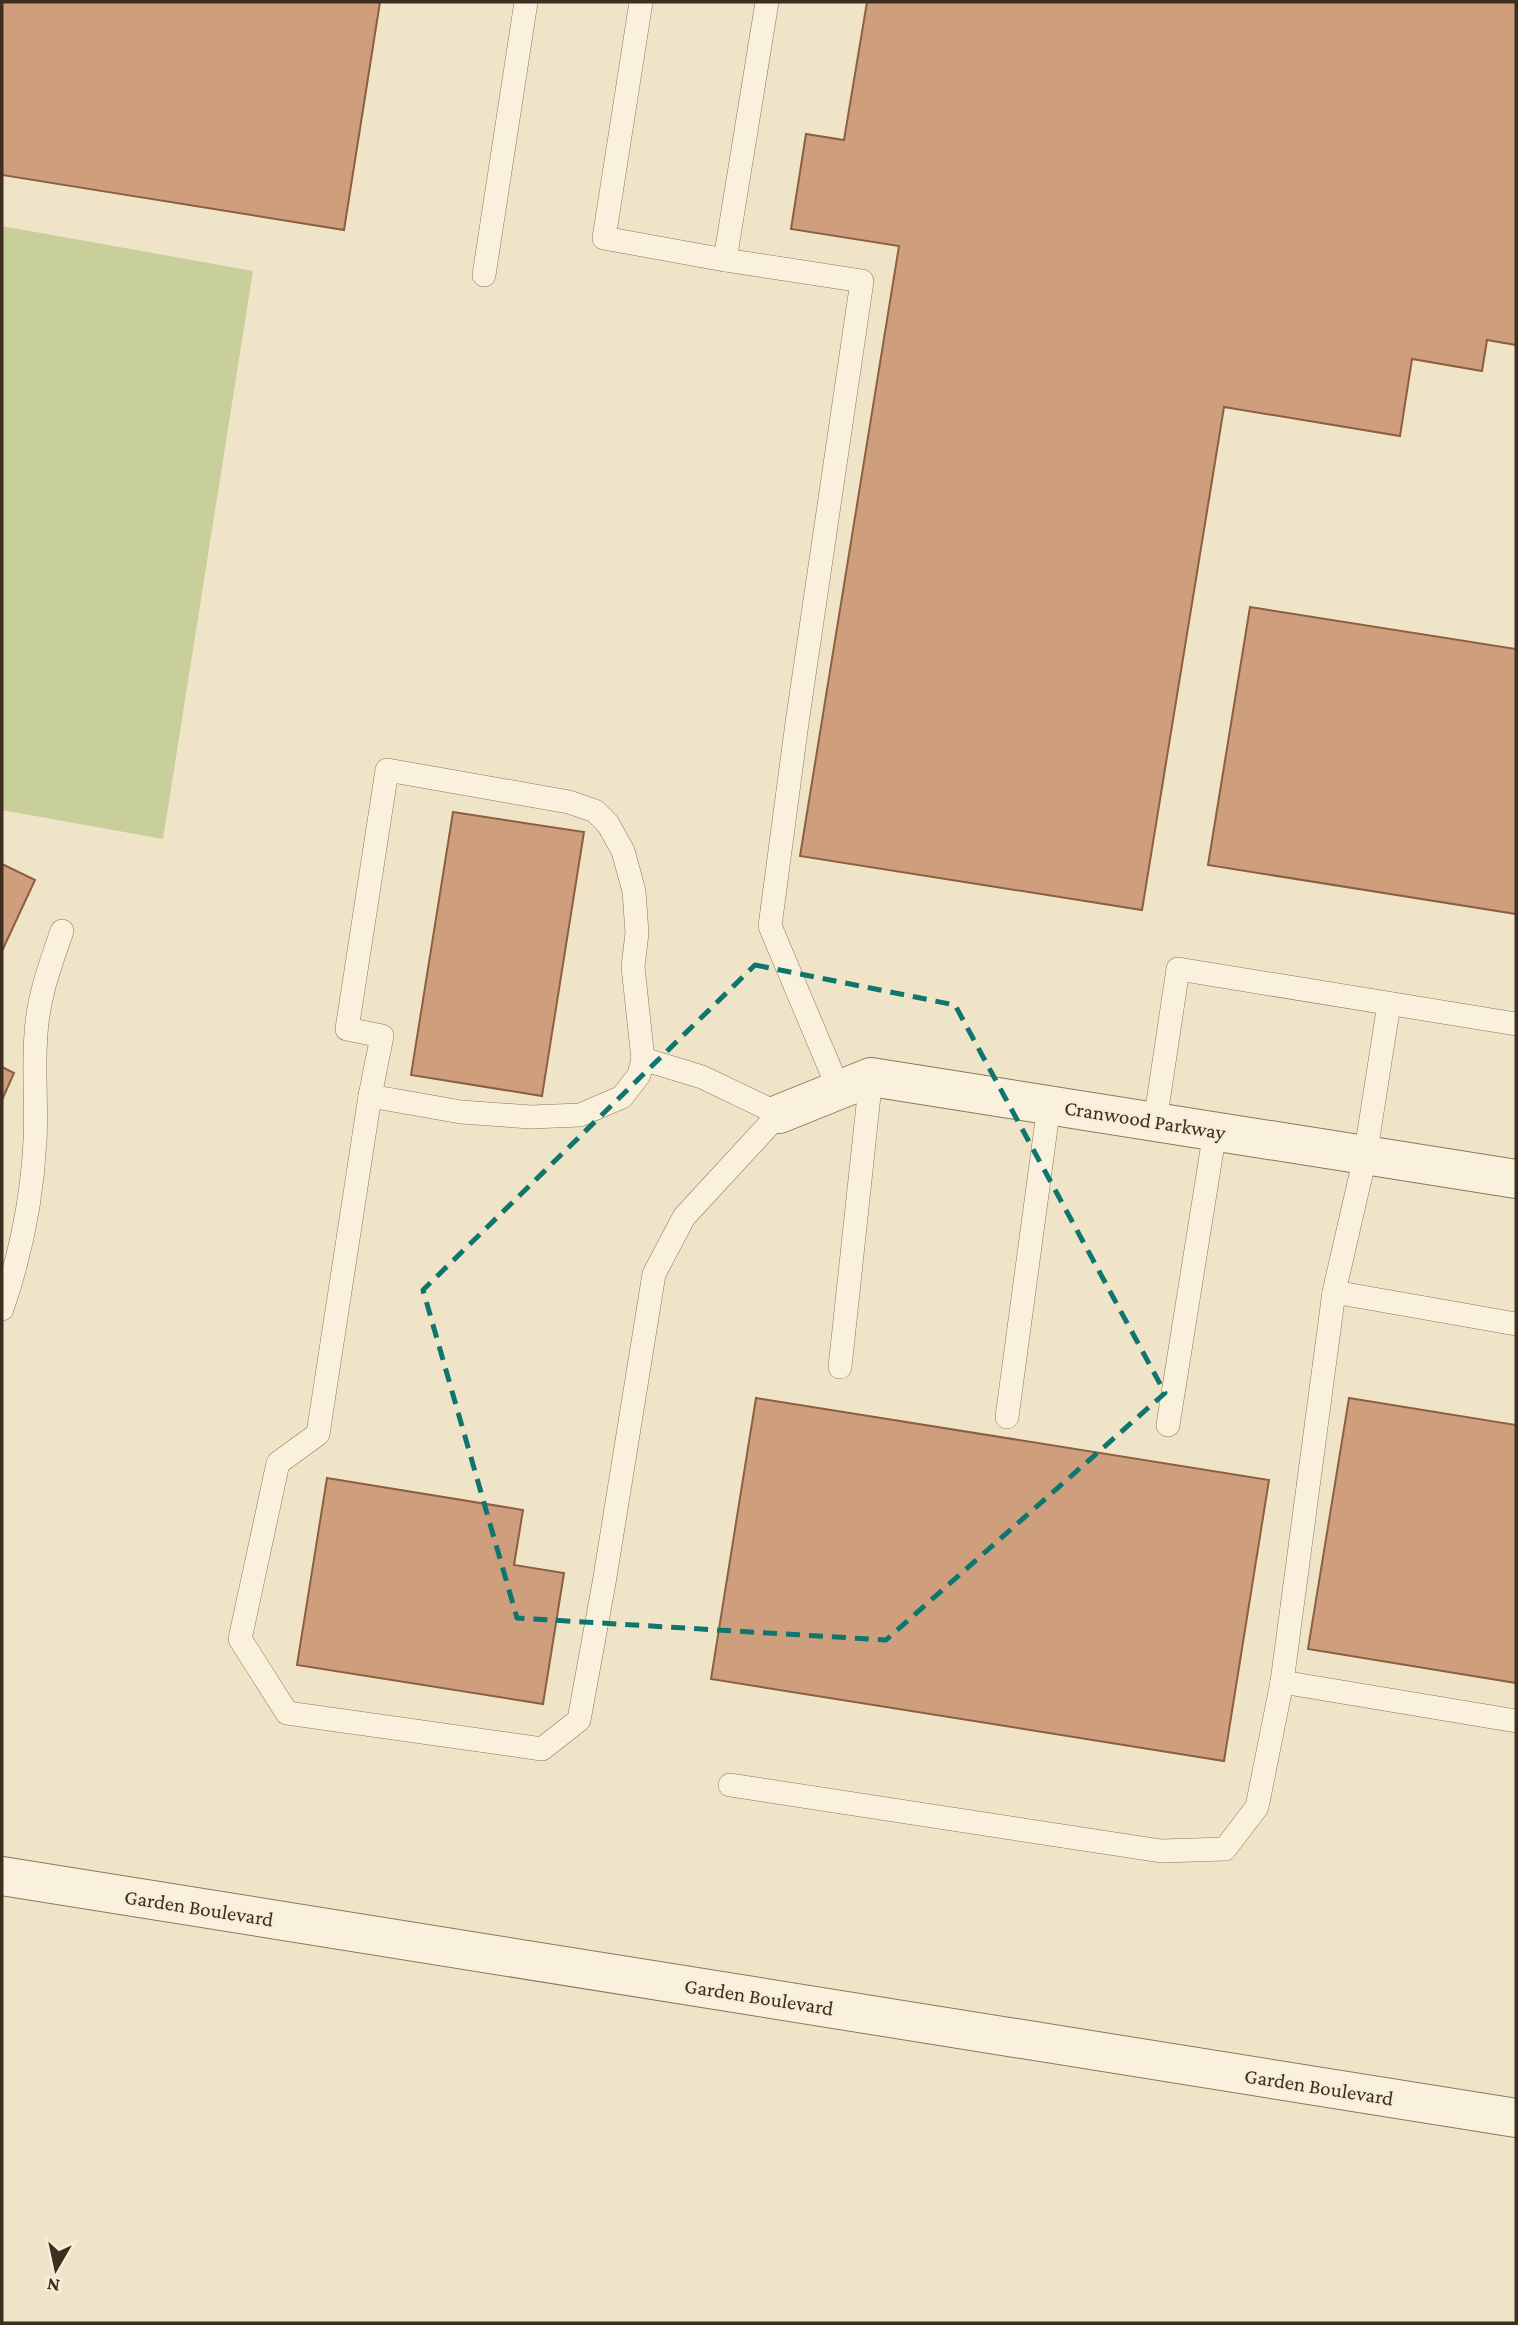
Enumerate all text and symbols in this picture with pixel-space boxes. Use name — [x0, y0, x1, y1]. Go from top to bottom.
street label: Cranwood Parkway — [1063, 1095, 1228, 1145]
street label: Garden Boulevard — [123, 1884, 275, 1932]
street label: Garden Boulevard — [683, 1973, 835, 2021]
street label: Garden Boulevard — [1243, 2063, 1395, 2111]
north arrow — [21, 2234, 91, 2304]
text: N — [45, 2274, 61, 2297]

